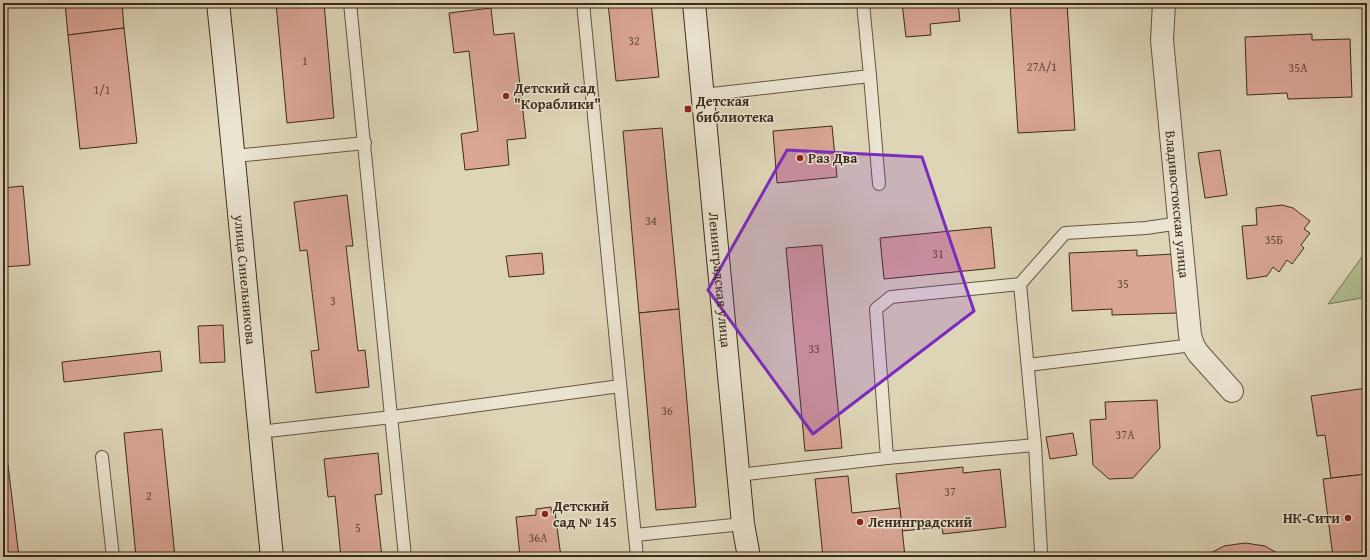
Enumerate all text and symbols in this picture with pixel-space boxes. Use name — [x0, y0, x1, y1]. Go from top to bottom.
house number: 32 — [628, 32, 640, 49]
house number: 1 — [302, 52, 308, 69]
house number: 27А/1 — [1027, 58, 1057, 75]
house number: 35А — [1289, 59, 1308, 76]
place label: Детский сад "Кораблики" — [513, 78, 601, 114]
house number: 1/1 — [93, 81, 111, 98]
marker: Детский сад "Кораблики" — [501, 91, 511, 101]
place label: Детская библиотека — [695, 91, 775, 127]
marker: Детская библиотека — [683, 104, 693, 114]
street label: Владивостокская улица — [1161, 130, 1195, 279]
place label: Раз Два — [808, 148, 858, 168]
marker: Раз Два — [795, 153, 805, 163]
street label: Ленинградская улица — [704, 211, 736, 349]
house number: 34 — [645, 212, 657, 229]
street label: улица Синельникова — [229, 213, 261, 346]
house number: 35Б — [1265, 231, 1283, 248]
house number: 31 — [932, 245, 944, 262]
house number: 35 — [1117, 275, 1129, 292]
house number: 3 — [330, 292, 336, 309]
house number: 33 — [808, 340, 820, 357]
house number: 36 — [661, 402, 673, 419]
house number: 37А — [1116, 426, 1135, 443]
house number: 37 — [944, 483, 956, 500]
house number: 2 — [146, 487, 152, 504]
place label: Детский сад № 145 — [552, 496, 617, 532]
place label: НК-Сити — [1283, 508, 1340, 528]
marker: Детский сад № 145 — [540, 509, 550, 519]
place label: Ленинградский — [868, 512, 972, 532]
marker: НК-Сити — [1343, 513, 1353, 523]
marker: Ленинградский — [855, 517, 865, 527]
house number: 5 — [355, 519, 361, 536]
house number: 36А — [529, 529, 548, 546]

